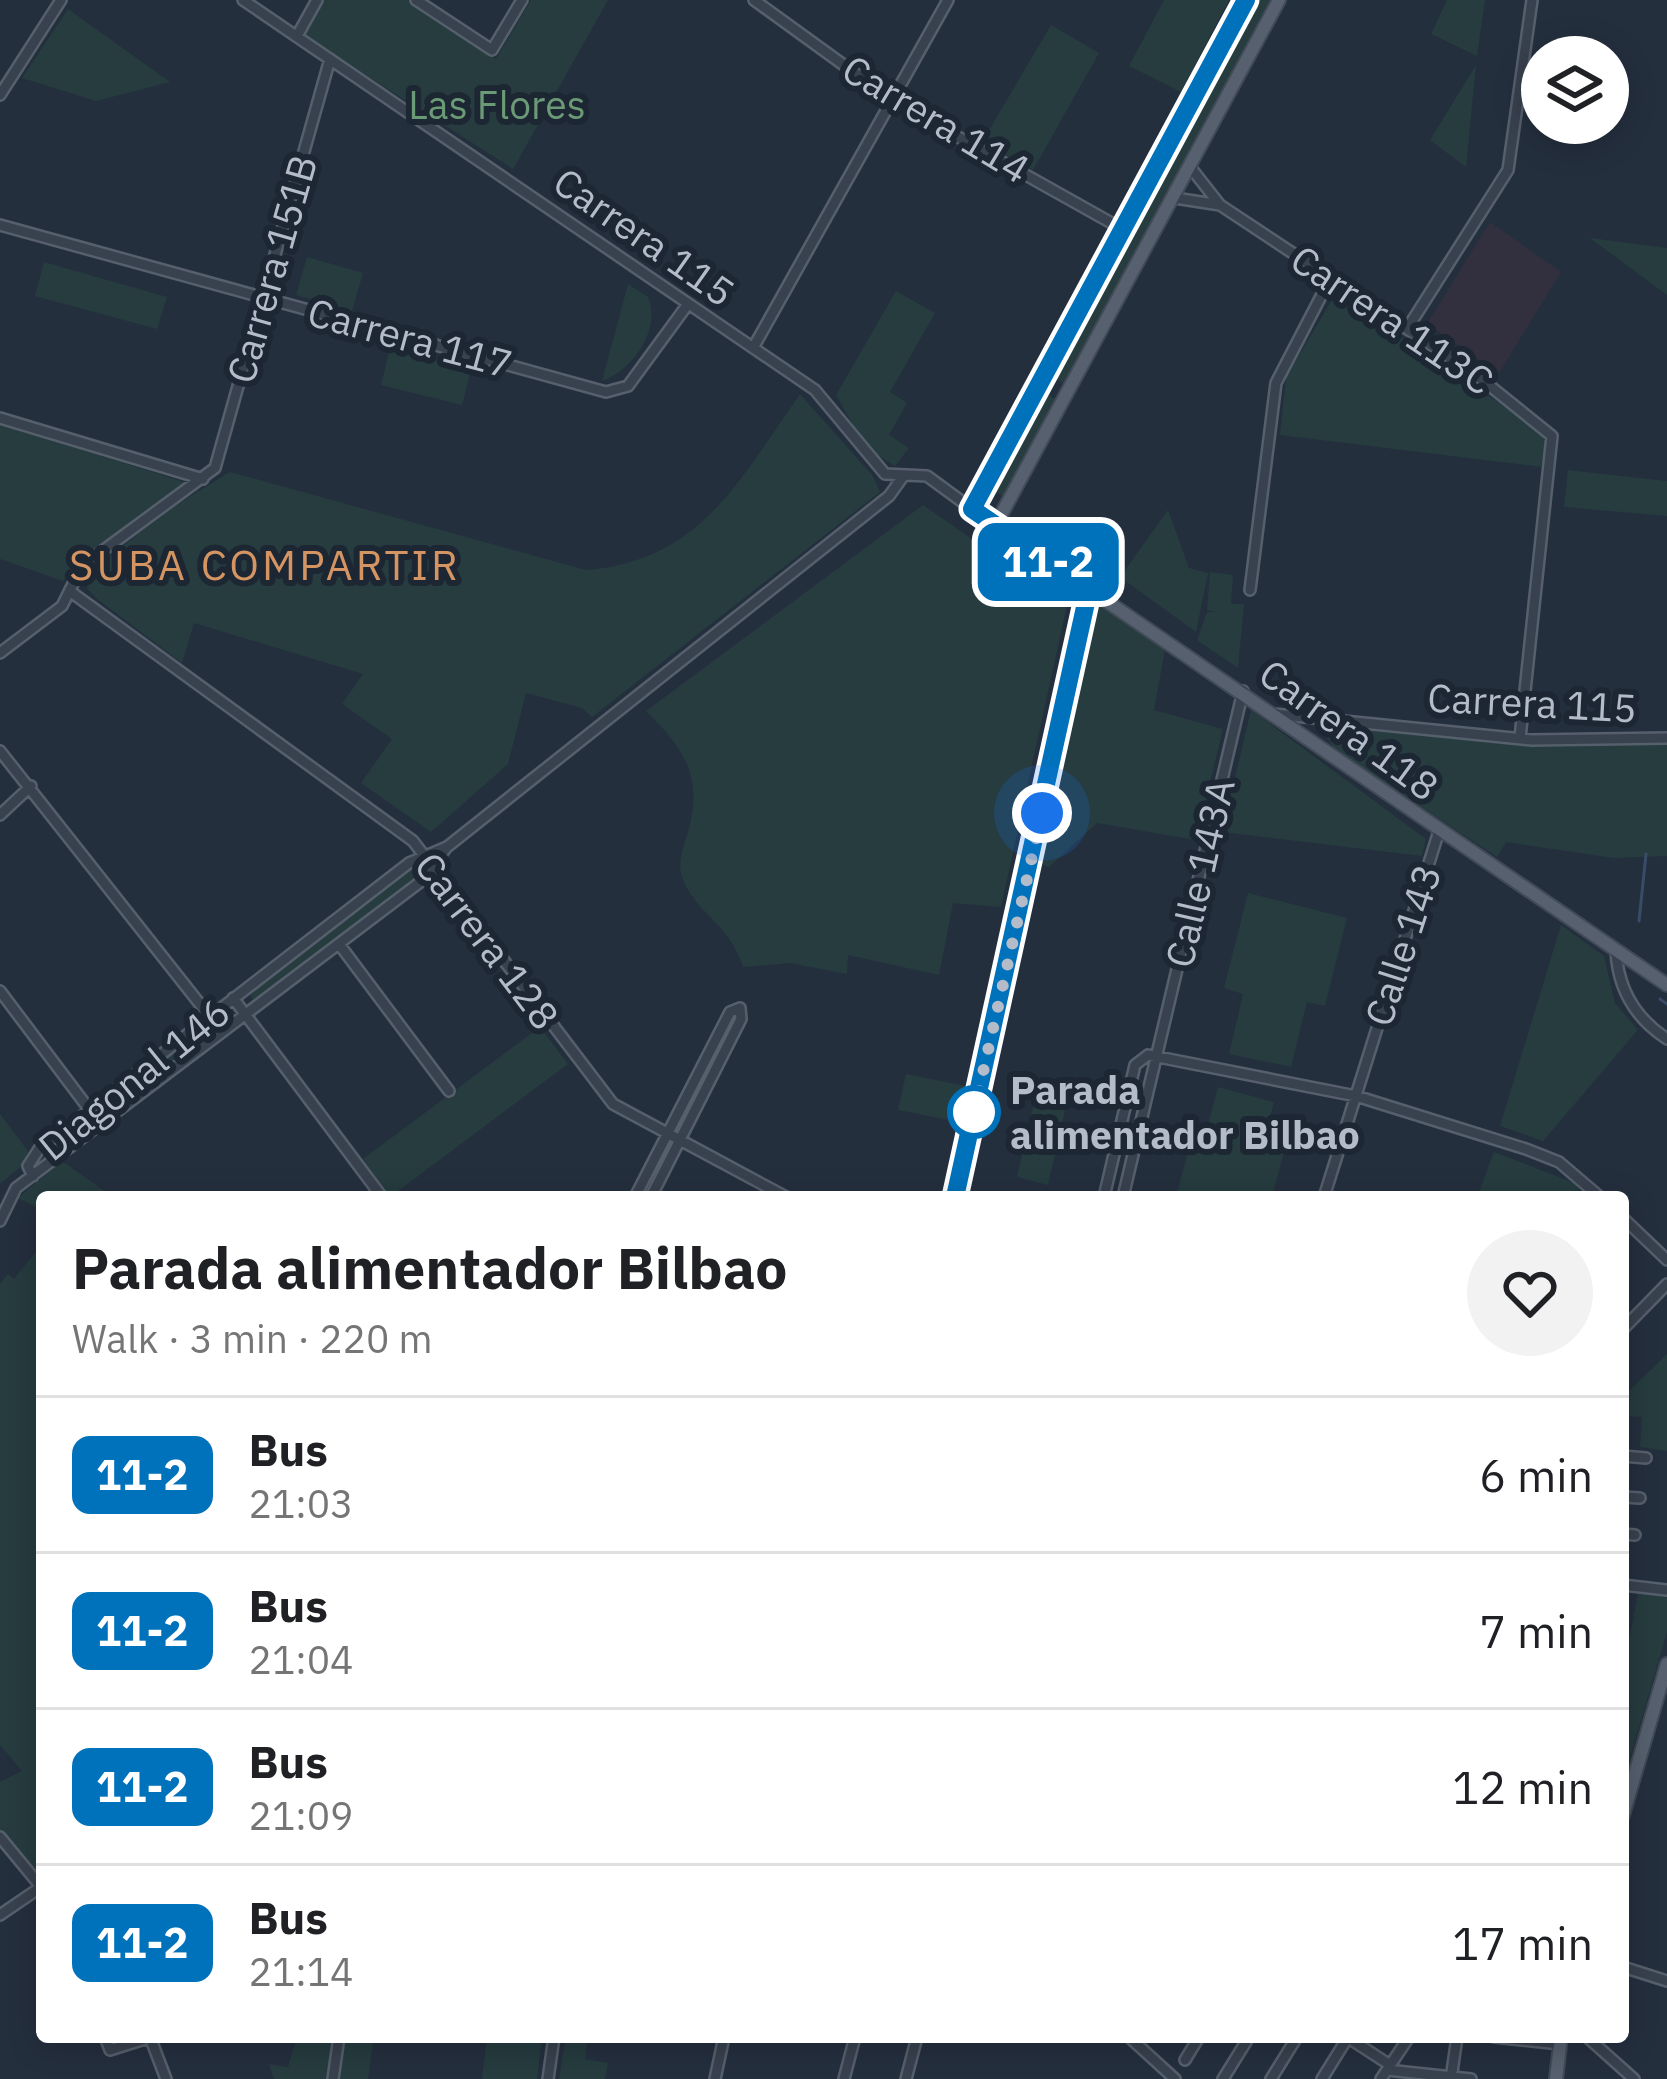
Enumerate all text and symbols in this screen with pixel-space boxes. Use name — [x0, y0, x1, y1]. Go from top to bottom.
map controls — [1521, 36, 1629, 144]
button: layers — [1521, 36, 1629, 144]
street label: Carrera 114 — [833, 43, 1039, 194]
park label: Las Flores — [408, 79, 586, 130]
street label: Carrera 151B — [215, 149, 328, 389]
street label: Carrera 115 — [544, 156, 745, 317]
street label: Carrera 113C — [1281, 233, 1503, 406]
street label: Carrera 117 — [302, 286, 518, 389]
line badge: 11-2 — [964, 523, 1132, 601]
text: 11-2 — [1002, 534, 1094, 589]
district label: SUBA COMPARTIR — [69, 537, 461, 592]
street label: Carrera 118 — [1250, 647, 1449, 812]
street label: Carrera 115 — [1426, 672, 1638, 733]
street label: Calle 143A — [1153, 774, 1246, 972]
your location — [1012, 783, 1072, 843]
street label: Carrera 128 — [404, 842, 571, 1040]
street label: Calle 143 — [1352, 858, 1453, 1032]
street label: Diagonal 146 — [28, 986, 240, 1171]
place label: Parada alimentador Bilbao — [1010, 1064, 1360, 1160]
marker: Parada alimentador Bilbao — [949, 1087, 999, 1137]
button: heart — [1467, 1230, 1593, 1356]
text: Parada alimentador Bilbao — [72, 1231, 788, 1305]
text: Walk · 3 min · 220 m — [72, 1313, 433, 1364]
text: Bus — [249, 1420, 328, 1478]
text: 6 min — [1479, 1446, 1593, 1504]
text: 11-2 — [96, 1447, 189, 1502]
text: 21:03 — [249, 1478, 354, 1529]
text: Bus — [249, 1576, 328, 1634]
text: 7 min — [1479, 1602, 1593, 1660]
text: 11-2 — [96, 1603, 189, 1658]
text: 21:04 — [249, 1634, 354, 1685]
text: Bus — [249, 1732, 328, 1790]
text: 12 min — [1452, 1758, 1593, 1816]
text: 11-2 — [96, 1759, 189, 1814]
text: 21:09 — [249, 1790, 354, 1841]
text: Bus — [249, 1888, 328, 1946]
text: 17 min — [1452, 1914, 1593, 1972]
text: 11-2 — [96, 1915, 189, 1970]
text: 21:14 — [249, 1946, 354, 1997]

